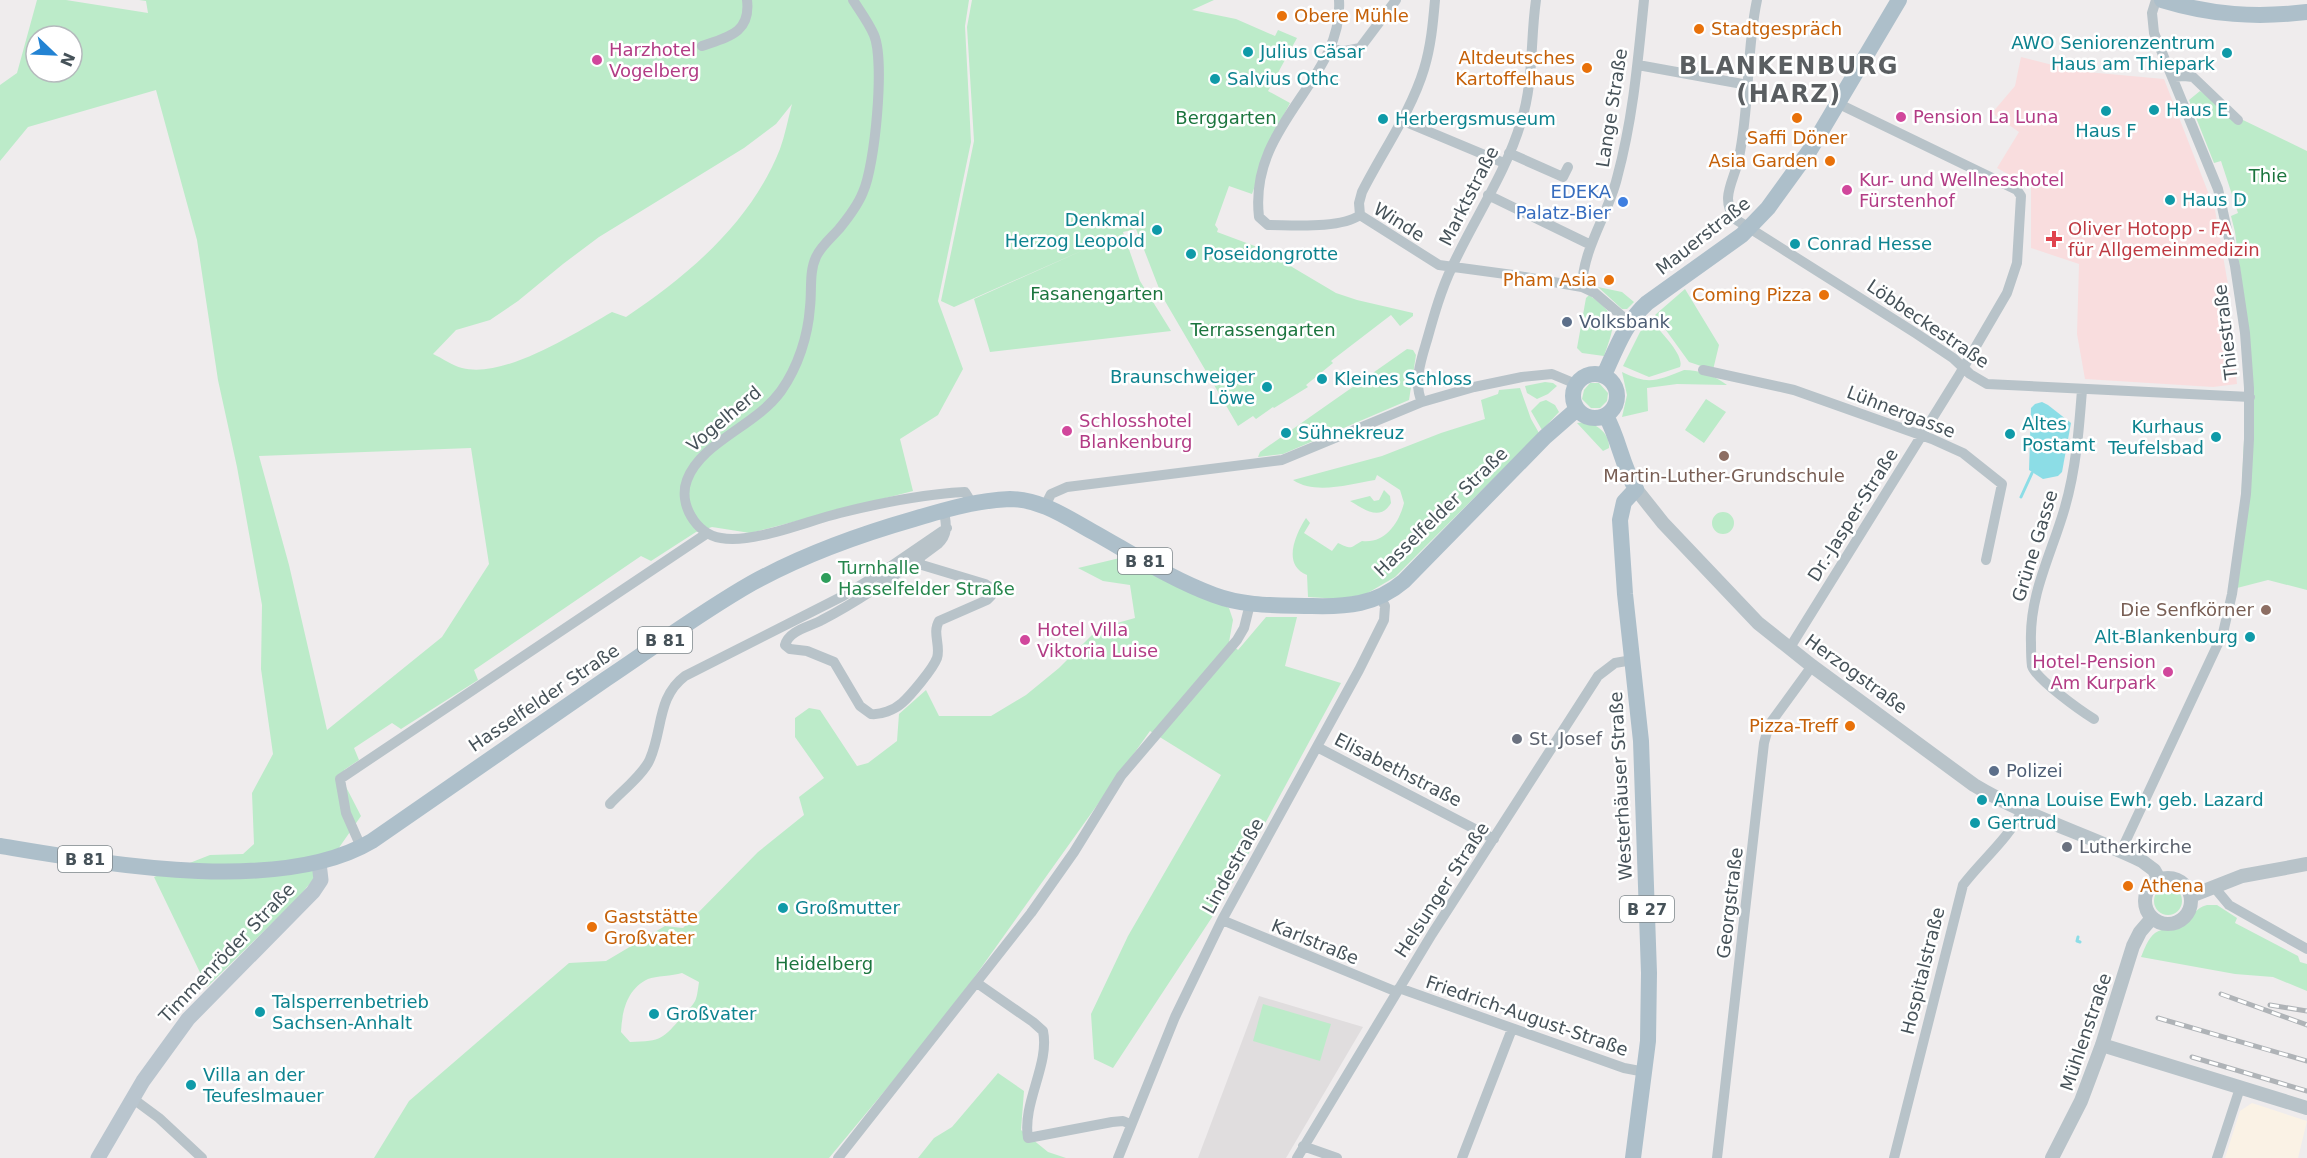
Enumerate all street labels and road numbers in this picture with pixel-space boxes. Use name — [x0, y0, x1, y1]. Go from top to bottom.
street label: Lange Straße — [1592, 47, 1631, 169]
street label: Marktstraße — [1435, 143, 1503, 249]
street label: Mauerstraße — [1651, 192, 1754, 279]
street label: Winde — [1370, 198, 1429, 245]
street label: Löbbeckestraße — [1863, 275, 1993, 372]
street label: Thiestraße — [2209, 283, 2242, 382]
street label: Lühnergasse — [1844, 381, 1958, 442]
street label: Vogelherd — [682, 382, 765, 456]
street label: Hasselfelder Straße — [1370, 443, 1512, 581]
street label: Dr.-Jasper-Straße — [1803, 444, 1902, 585]
street label: Grüne Gasse — [2008, 487, 2061, 604]
road number: B 81 — [1118, 548, 1172, 574]
road number: B 81 — [638, 627, 692, 653]
street label: Herzogstraße — [1801, 629, 1911, 718]
street label: Hasselfelder Straße — [465, 639, 623, 756]
street label: Westerhäuser Straße — [1605, 691, 1636, 881]
street label: Elisabethstraße — [1331, 728, 1465, 811]
street label: Lindestraße — [1198, 814, 1267, 917]
street label: Helsunger Straße — [1390, 818, 1493, 961]
road number: B 81 — [58, 846, 112, 872]
street label: Georgstraße — [1712, 846, 1747, 960]
street label: Timmenröder Straße — [154, 878, 299, 1028]
road number: B 27 — [1620, 896, 1674, 922]
street label: Hospitalstraße — [1897, 905, 1949, 1037]
street label: Karlstraße — [1269, 915, 1362, 969]
street label: Mühlenstraße — [2056, 970, 2115, 1093]
street label: Friedrich-August-Straße — [1423, 971, 1631, 1060]

